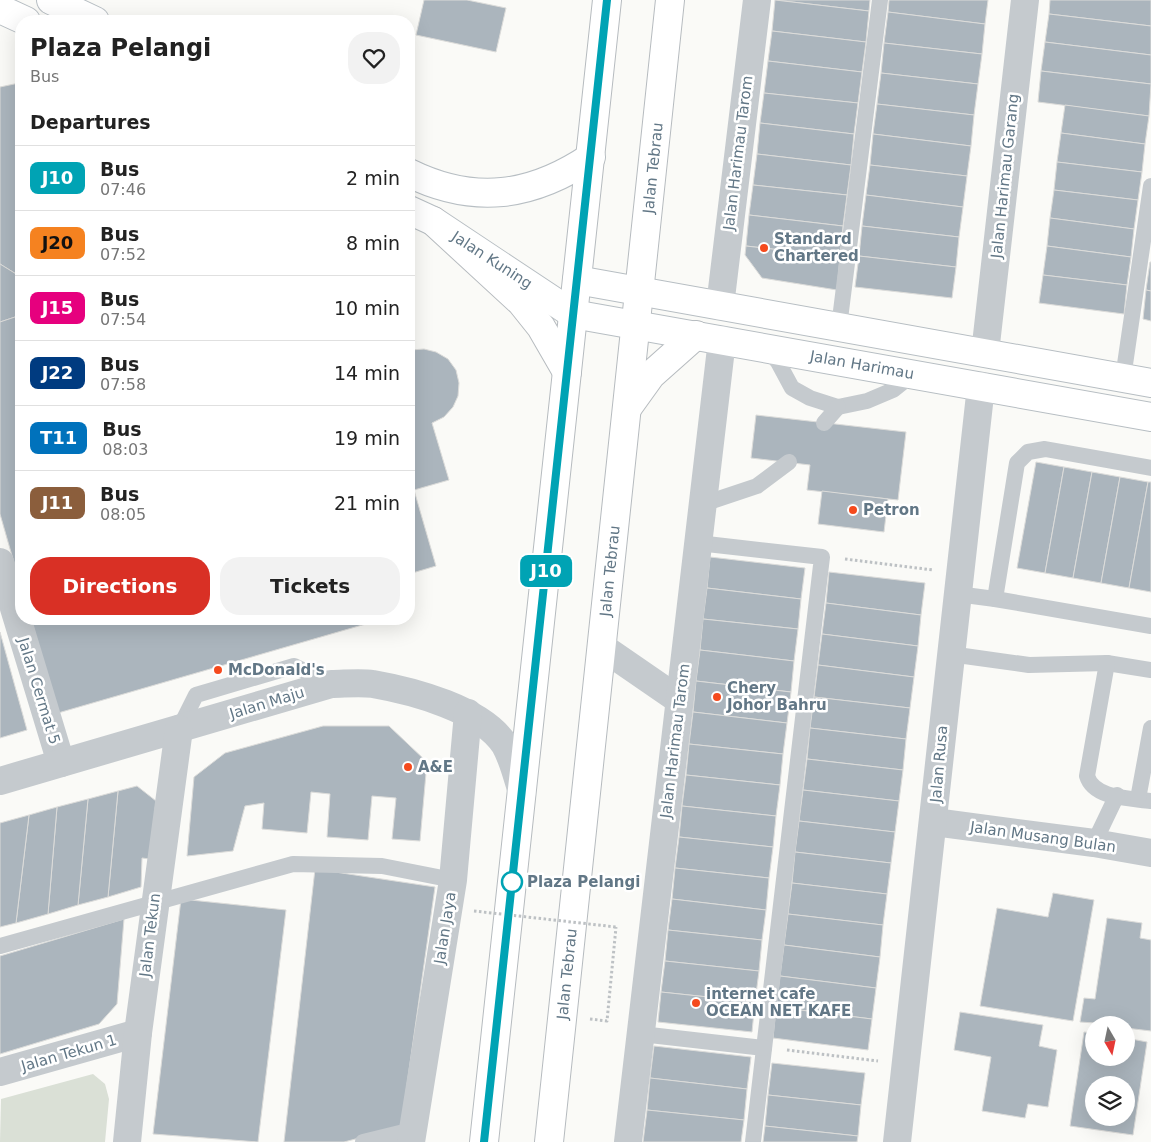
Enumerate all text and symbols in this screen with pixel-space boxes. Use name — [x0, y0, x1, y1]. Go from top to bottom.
button: heart — [348, 32, 400, 84]
text: Plaza Pelangi — [30, 34, 211, 62]
text: Bus — [30, 67, 59, 86]
street label: Jalan Harimau Tarom — [719, 75, 756, 232]
street label: Jalan Harimau Garang — [987, 93, 1023, 260]
text: Departures — [30, 111, 151, 133]
street label: Jalan Tebrau — [639, 122, 667, 215]
text: Bus — [100, 158, 139, 180]
text: J10 — [42, 167, 73, 188]
text: 2 min — [346, 167, 400, 189]
text: 07:46 — [100, 180, 146, 199]
text: Bus — [100, 223, 139, 245]
street label: Jalan Kuning — [447, 227, 536, 293]
place label: Standard Chartered — [774, 230, 859, 265]
text: J20 — [42, 232, 73, 253]
text: 8 min — [346, 232, 400, 254]
marker: Standard Chartered — [758, 242, 770, 254]
text: 07:52 — [100, 245, 146, 264]
text: Bus — [100, 288, 139, 310]
text: J15 — [42, 297, 73, 318]
text: 10 min — [334, 297, 400, 319]
text: 07:54 — [100, 310, 146, 329]
street label: Jalan Harimau — [808, 347, 915, 383]
text: Bus — [100, 353, 139, 375]
text: J22 — [42, 362, 73, 383]
text: 14 min — [334, 362, 400, 384]
text: 07:58 — [100, 375, 146, 394]
text: Bus — [102, 418, 142, 440]
text: T11 — [40, 427, 77, 448]
text: 19 min — [334, 427, 400, 449]
text: 08:03 — [102, 440, 148, 459]
text: Bus — [100, 483, 139, 505]
text: J11 — [42, 492, 73, 513]
text: 21 min — [334, 492, 400, 514]
place label: Petron — [863, 501, 920, 519]
marker: Petron — [847, 504, 859, 516]
text: 08:05 — [100, 505, 146, 524]
street label: Jalan Tebrau — [596, 525, 624, 618]
line badge: J10 — [517, 555, 575, 587]
button: Directions — [30, 557, 210, 615]
button: Tickets — [220, 557, 400, 615]
text: J10 — [530, 560, 562, 581]
street label: Jalan Cermat 5 — [14, 634, 64, 747]
place label: McDonald's — [228, 661, 325, 679]
street label: Jalan Harimau Tarom — [656, 663, 693, 820]
marker: McDonald's — [212, 664, 224, 676]
place label: Chery Johor Bahru — [726, 679, 827, 714]
street label: Jalan Maju — [227, 683, 306, 723]
marker: Chery Johor Bahru — [711, 691, 723, 703]
street label: Jalan Rusa — [927, 725, 951, 804]
place label: A&E — [418, 758, 453, 776]
marker: A&E — [402, 761, 414, 773]
street label: Jalan Musang Bulan — [968, 818, 1117, 856]
marker: Plaza Pelangi — [501, 871, 523, 893]
place label: Plaza Pelangi — [527, 873, 640, 891]
street label: Jalan Jaya — [430, 891, 460, 966]
street label: Jalan Tekun — [136, 892, 164, 979]
street label: Jalan Tebrau — [553, 928, 581, 1021]
place label: internet cafe OCEAN NET KAFE — [706, 985, 851, 1020]
marker: internet cafe OCEAN NET KAFE — [690, 997, 702, 1009]
north arrow — [1085, 1016, 1135, 1066]
map controls — [1085, 1016, 1135, 1126]
street label: Jalan Tekun 1 — [18, 1031, 119, 1076]
button: layers — [1085, 1076, 1135, 1126]

